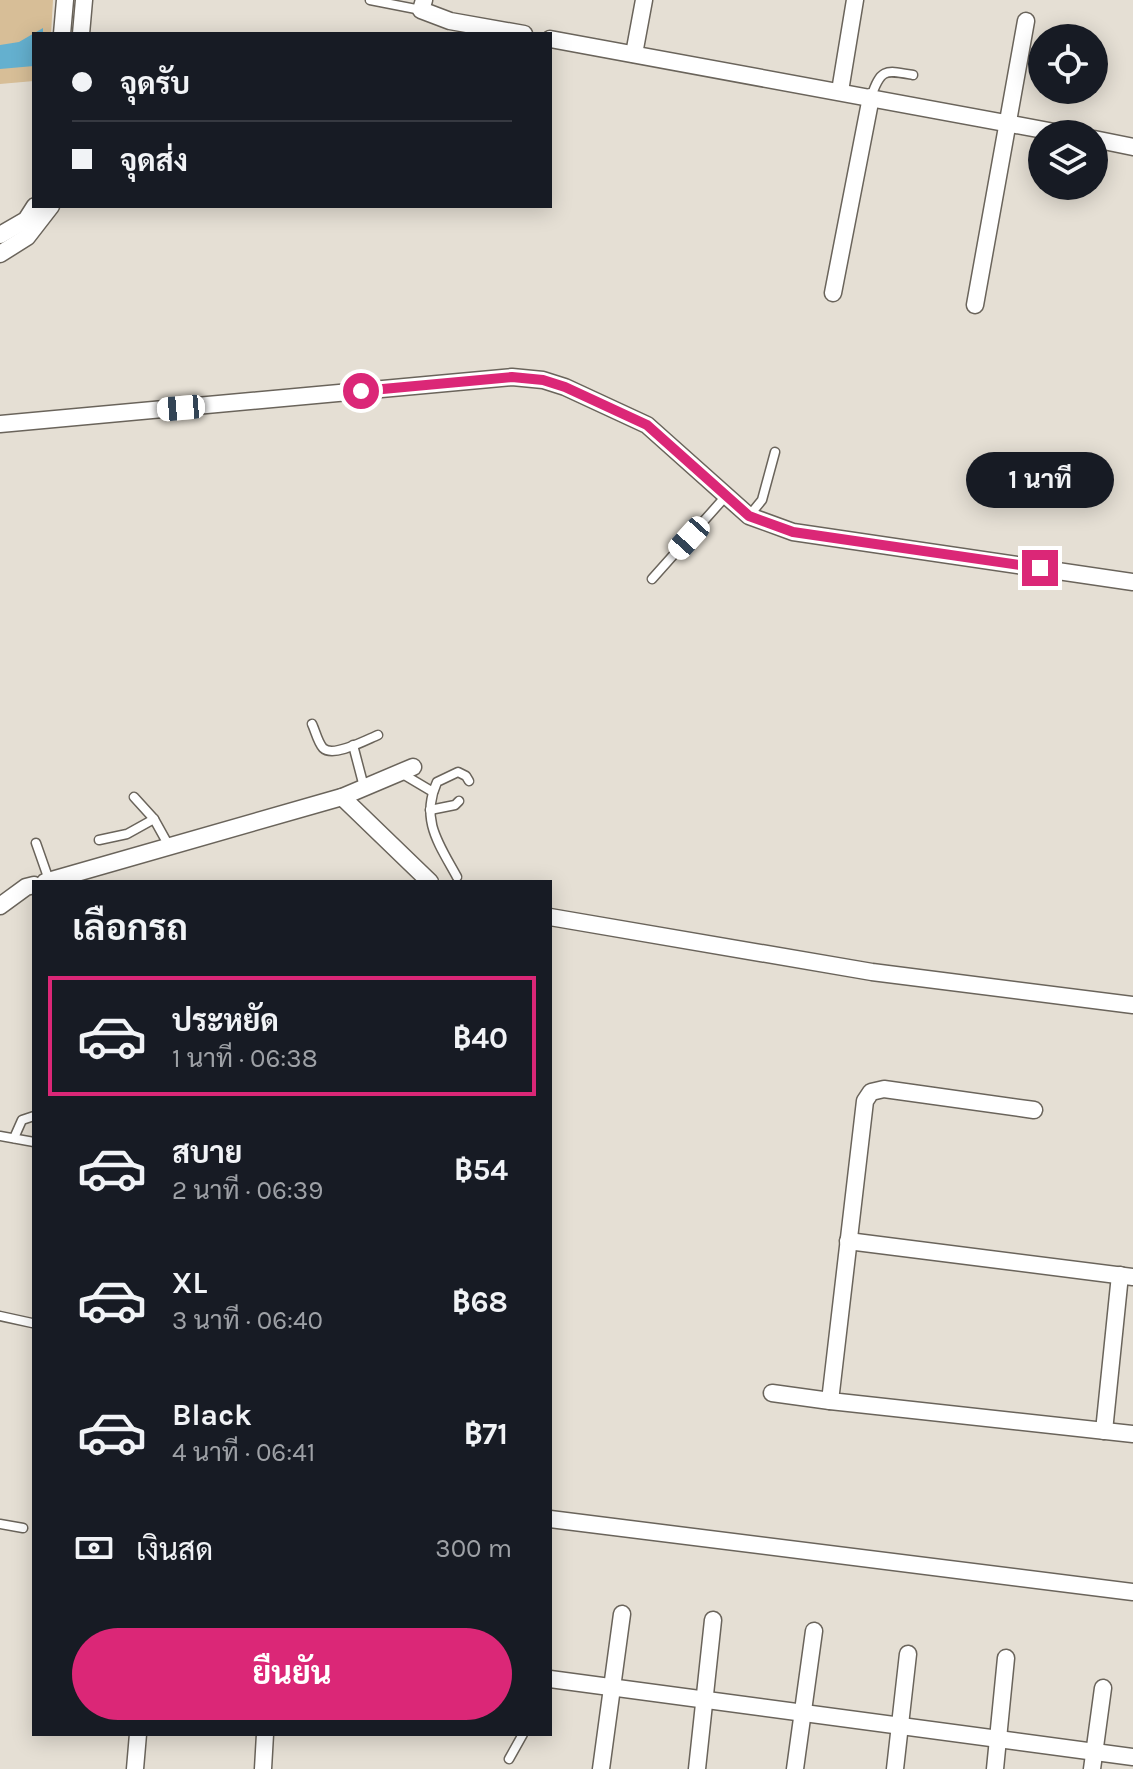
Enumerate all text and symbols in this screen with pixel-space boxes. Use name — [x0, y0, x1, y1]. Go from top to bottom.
map controls — [1028, 24, 1108, 200]
button: locate — [1028, 24, 1108, 104]
text: จุดรับ — [120, 66, 190, 102]
button: layers — [1028, 120, 1108, 200]
text: จุดส่ง — [120, 143, 188, 179]
route start — [343, 373, 379, 409]
car — [156, 394, 206, 422]
callout: 1 นาที — [966, 452, 1114, 508]
text: 1 นาที — [1008, 464, 1072, 495]
car — [664, 512, 714, 564]
route end — [1022, 550, 1058, 586]
text: เลือกรถ — [72, 907, 188, 949]
icon: car — [76, 1000, 148, 1072]
text: ประหยัด — [172, 1003, 279, 1039]
text: ฿40 — [453, 1020, 508, 1056]
text: 1 นาที · 06:38 — [172, 1043, 318, 1074]
icon: car — [76, 1132, 148, 1204]
text: สบาย — [172, 1135, 242, 1171]
text: ฿54 — [455, 1152, 508, 1188]
text: 2 นาที · 06:39 — [172, 1175, 323, 1206]
icon: car — [76, 1264, 148, 1336]
text: XL — [172, 1265, 207, 1301]
text: ฿68 — [452, 1284, 508, 1320]
text: 3 นาที · 06:40 — [172, 1305, 323, 1336]
icon: car — [76, 1396, 148, 1468]
text: Black — [172, 1397, 252, 1433]
text: ฿71 — [464, 1416, 508, 1452]
text: 4 นาที · 06:41 — [172, 1437, 315, 1468]
icon: cash — [72, 1526, 116, 1570]
text: เงินสด — [136, 1532, 213, 1568]
text: 300 m — [435, 1533, 512, 1564]
button: ยืนยัน — [72, 1628, 512, 1720]

